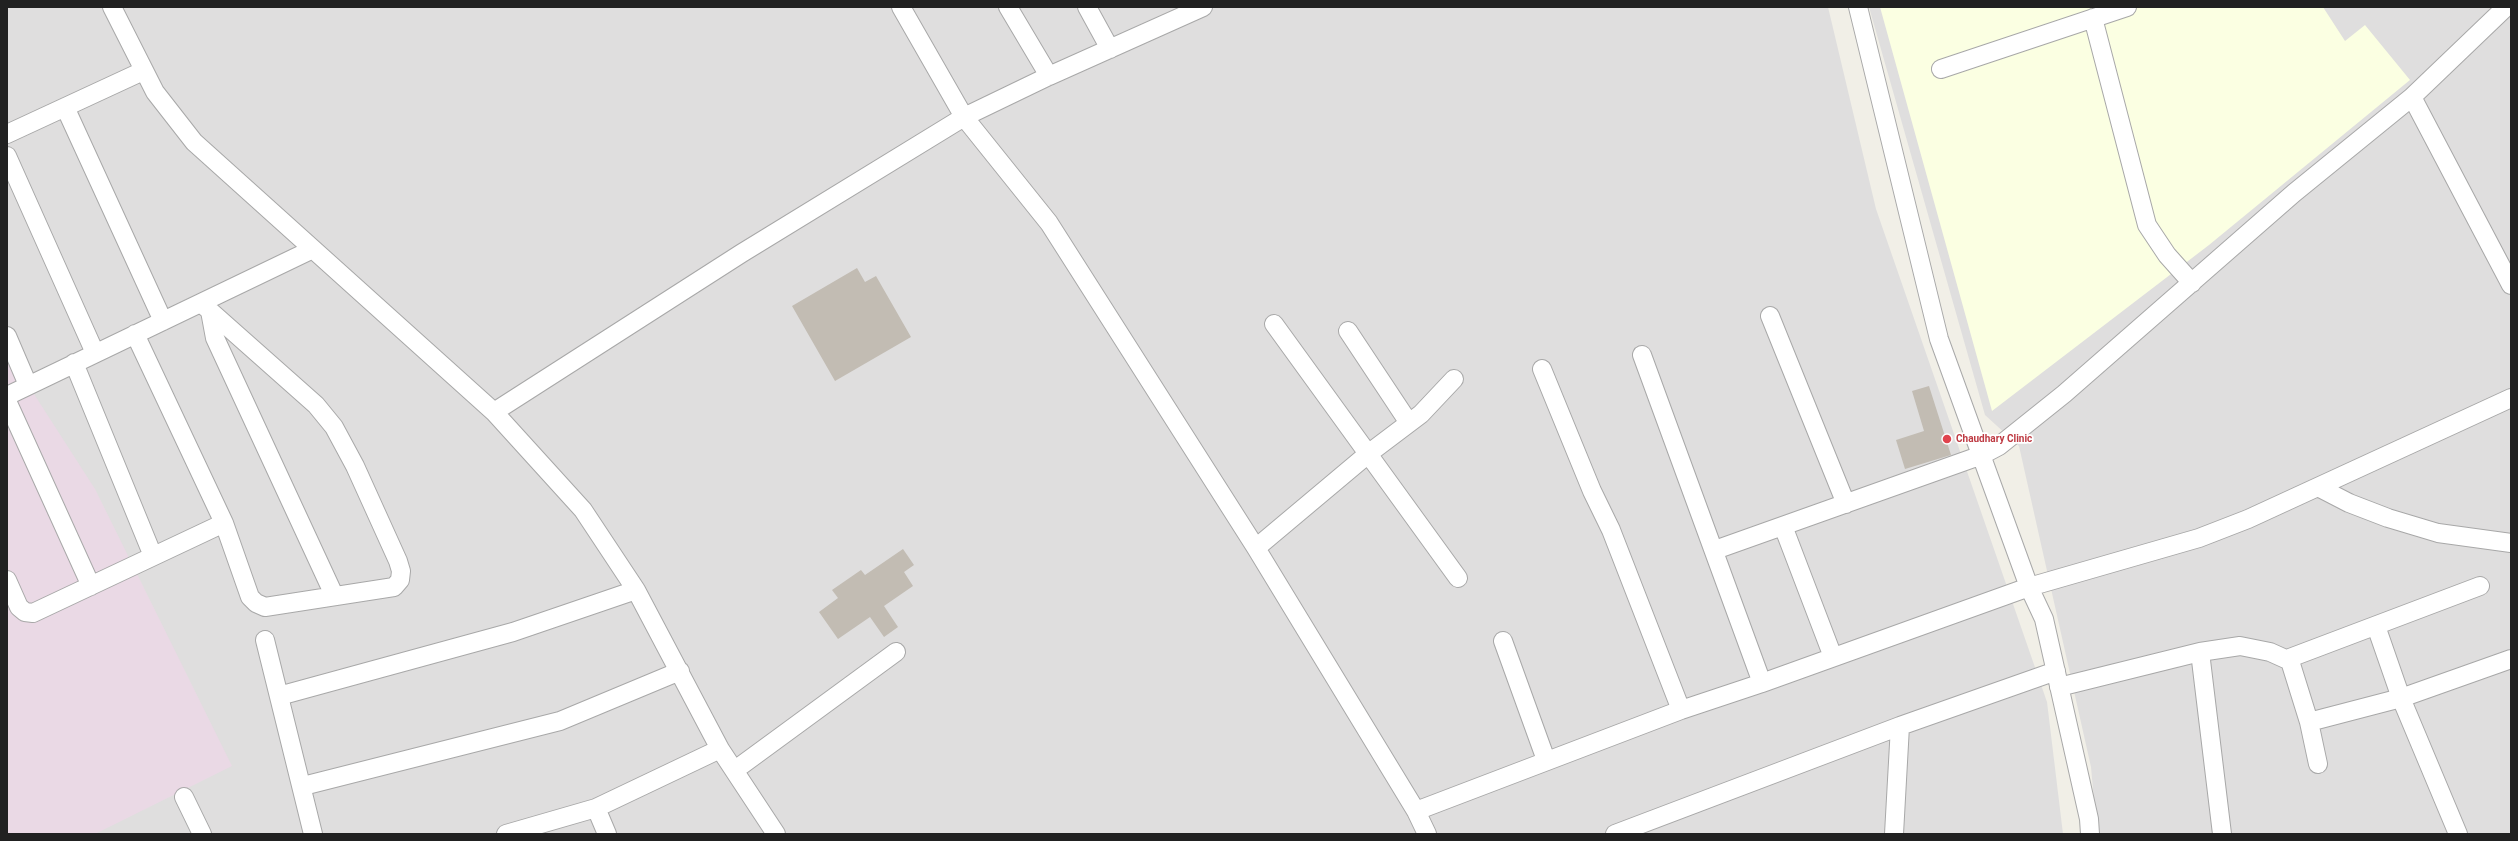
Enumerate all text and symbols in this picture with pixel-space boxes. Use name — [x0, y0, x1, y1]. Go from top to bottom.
marker: Chaudhary Clinic — [1941, 433, 1953, 445]
place label: Chaudhary Clinic — [1956, 433, 2032, 445]

